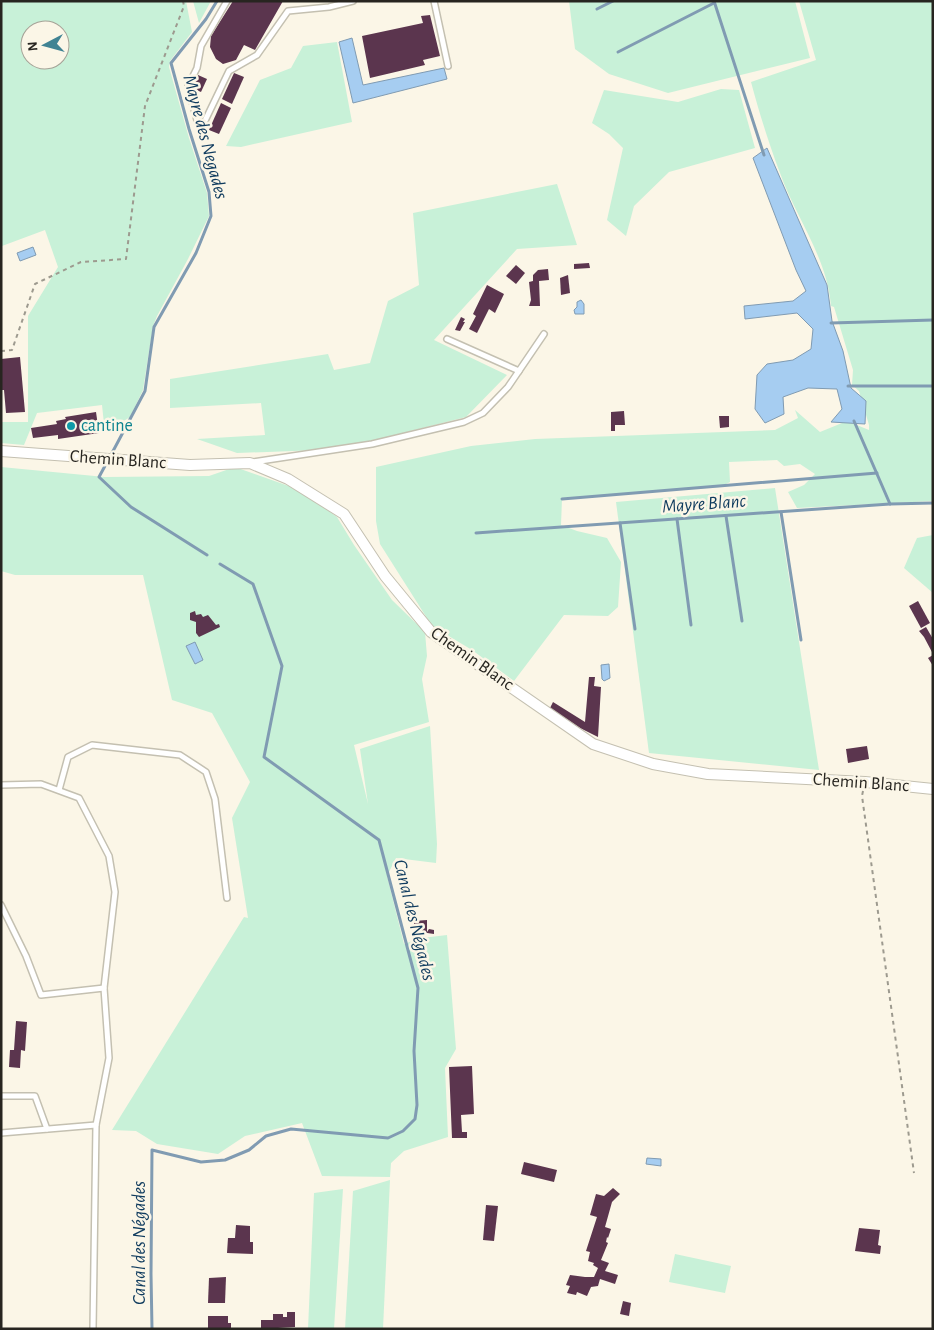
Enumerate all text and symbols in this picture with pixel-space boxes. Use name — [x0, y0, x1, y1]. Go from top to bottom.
north arrow — [20, 20, 70, 70]
text: N — [26, 41, 41, 52]
water label: Mayre des Negades — [179, 73, 231, 201]
place label: cantine — [81, 417, 133, 435]
marker: cantine — [65, 420, 77, 432]
street label: Chemin Blanc — [69, 448, 167, 472]
water label: Mayre Blanc — [662, 492, 747, 516]
street label: Chemin Blanc — [427, 624, 517, 694]
street label: Chemin Blanc — [812, 771, 910, 795]
water label: Canal des Négades — [390, 857, 438, 983]
water label: Canal des Négades — [130, 1181, 149, 1305]

